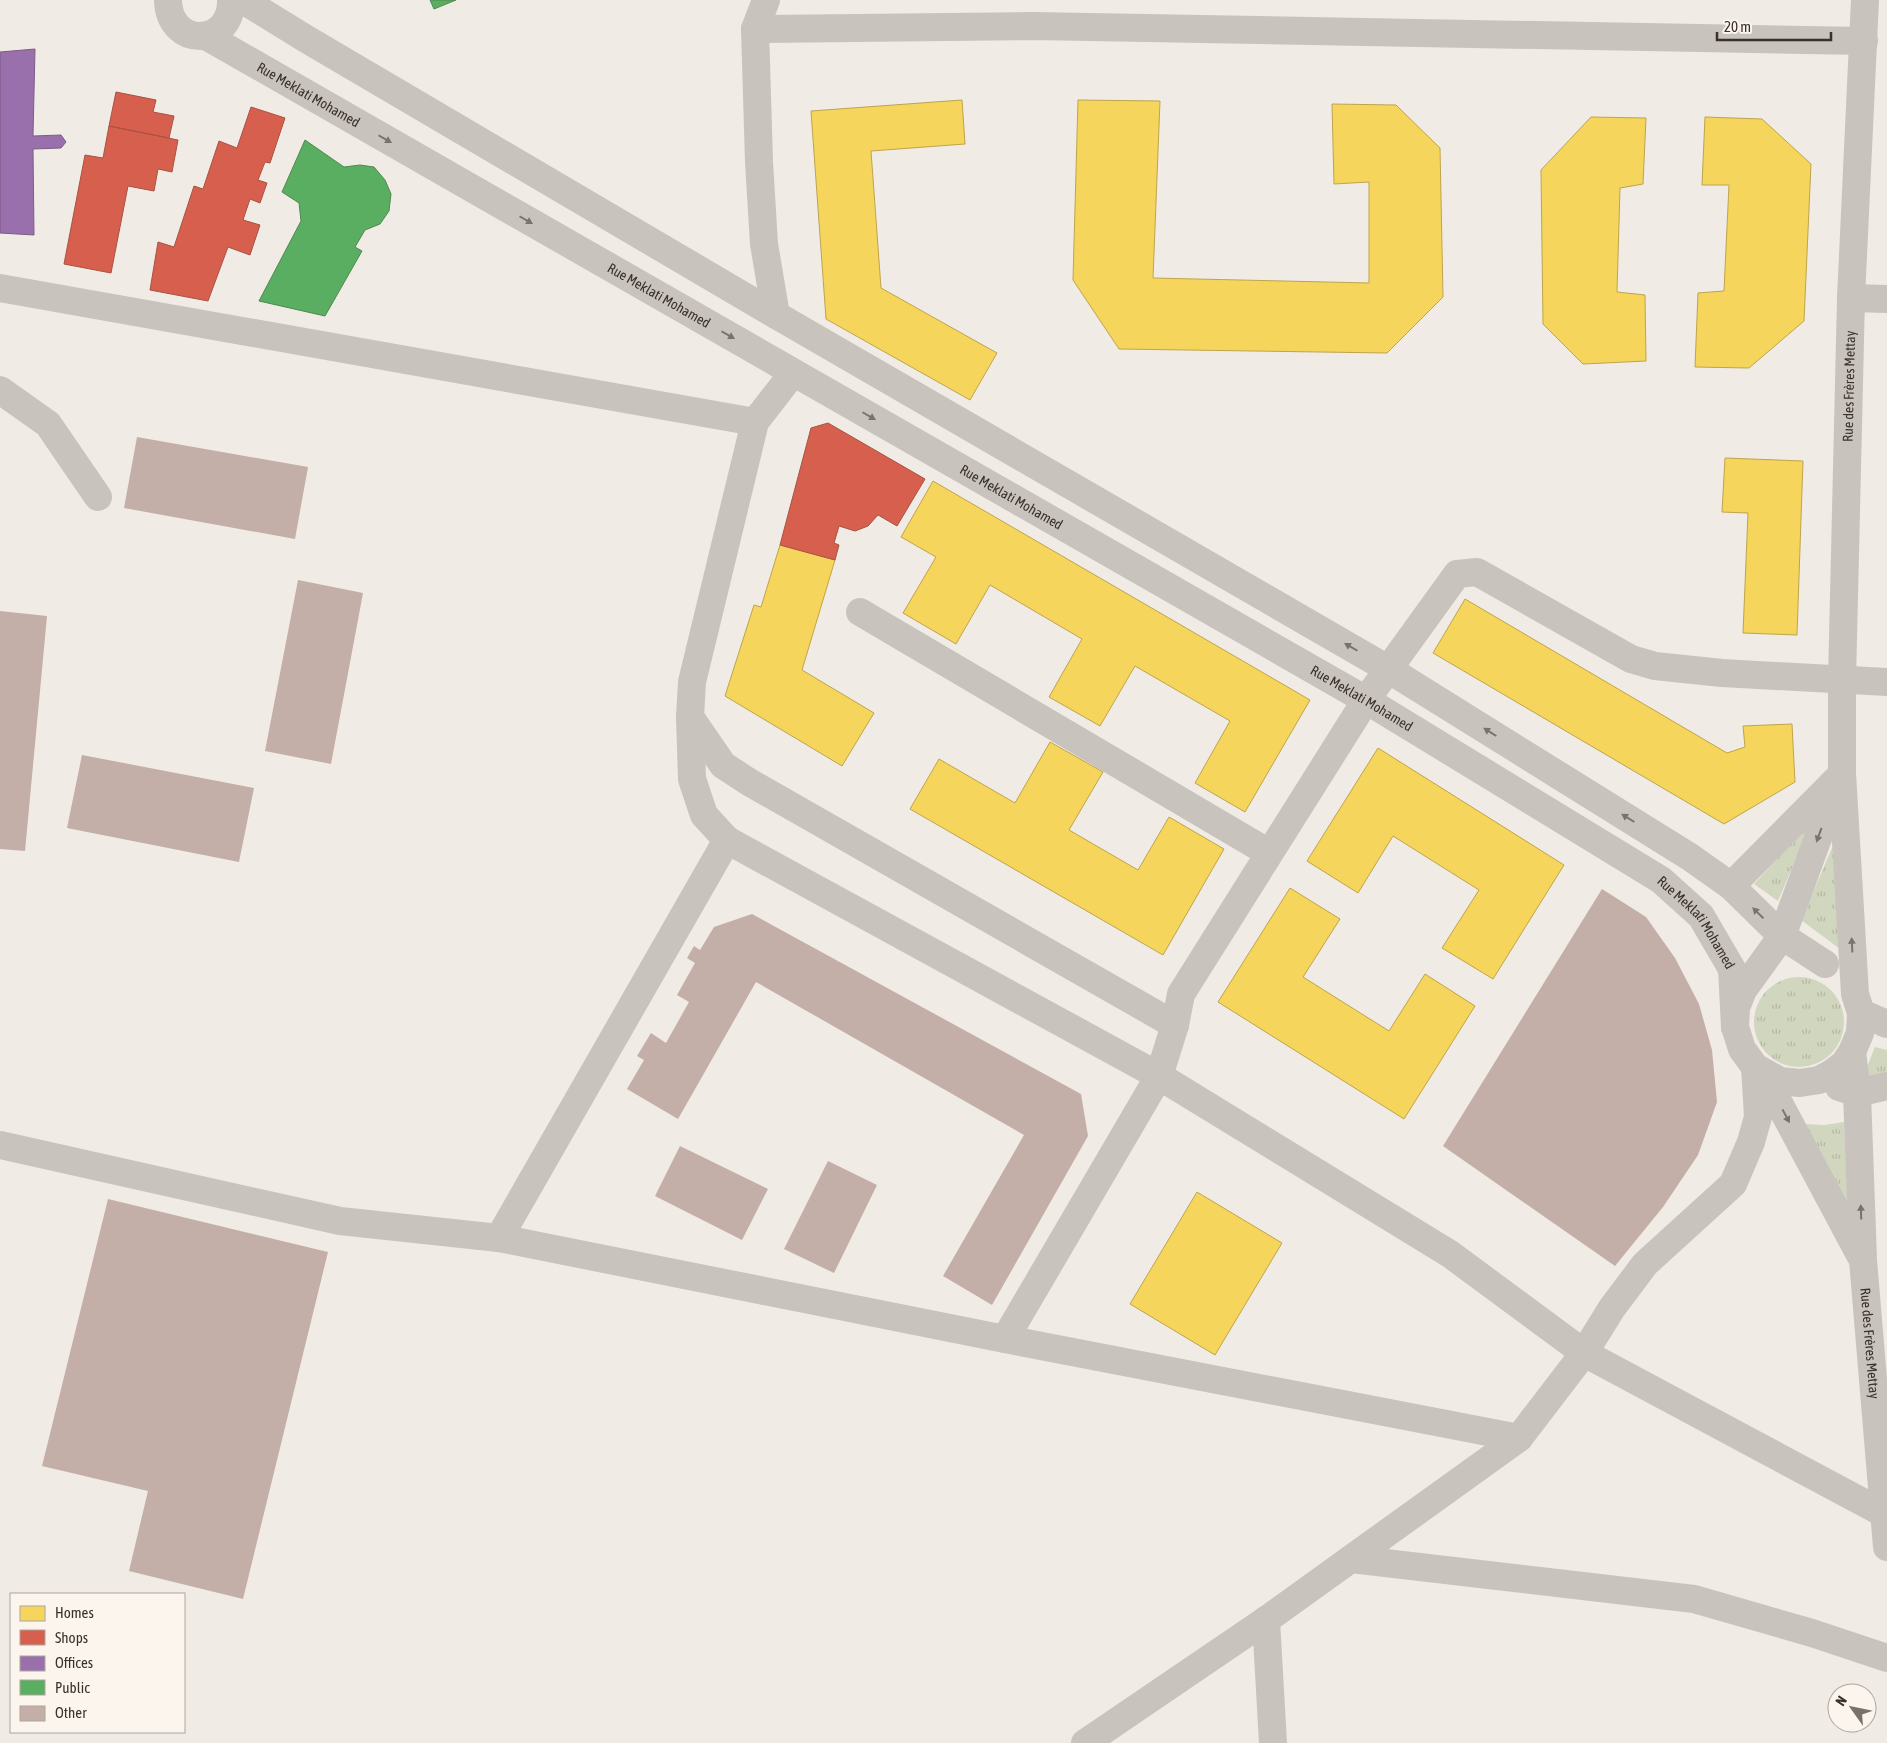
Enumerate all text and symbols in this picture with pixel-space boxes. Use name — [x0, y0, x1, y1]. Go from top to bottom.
scale bar — [1717, 10, 1831, 42]
text: 20 m — [1724, 18, 1751, 35]
street label: Rue Meklati Mohamed — [254, 59, 363, 130]
one-way arrow — [378, 134, 392, 143]
one-way arrow — [519, 215, 533, 224]
street label: Rue Meklati Mohamed — [605, 260, 713, 331]
street label: Rue des Frères Mettay — [1840, 330, 1858, 442]
one-way arrow — [721, 331, 734, 340]
one-way arrow — [861, 412, 876, 420]
street label: Rue Meklati Mohamed — [957, 461, 1066, 533]
one-way arrow — [1344, 643, 1358, 652]
street label: Rue Meklati Mohamed — [1308, 662, 1416, 735]
one-way arrow — [1483, 727, 1496, 737]
one-way arrow — [1621, 813, 1634, 822]
one-way arrow — [1815, 828, 1822, 843]
street label: Rue Meklati Mohamed — [1654, 873, 1738, 972]
one-way arrow — [1753, 907, 1765, 919]
one-way arrow — [1848, 937, 1856, 953]
one-way arrow — [1782, 1108, 1790, 1123]
one-way arrow — [1857, 1203, 1865, 1219]
street label: Rue des Frères Mettay — [1857, 1287, 1883, 1400]
legend — [10, 1593, 185, 1733]
text: Homes — [55, 1604, 94, 1621]
text: Shops — [55, 1629, 88, 1646]
text: Offices — [55, 1654, 93, 1671]
text: Public — [55, 1679, 90, 1696]
north arrow — [1827, 1683, 1877, 1733]
text: N — [1832, 1693, 1850, 1709]
text: Other — [55, 1704, 87, 1721]

